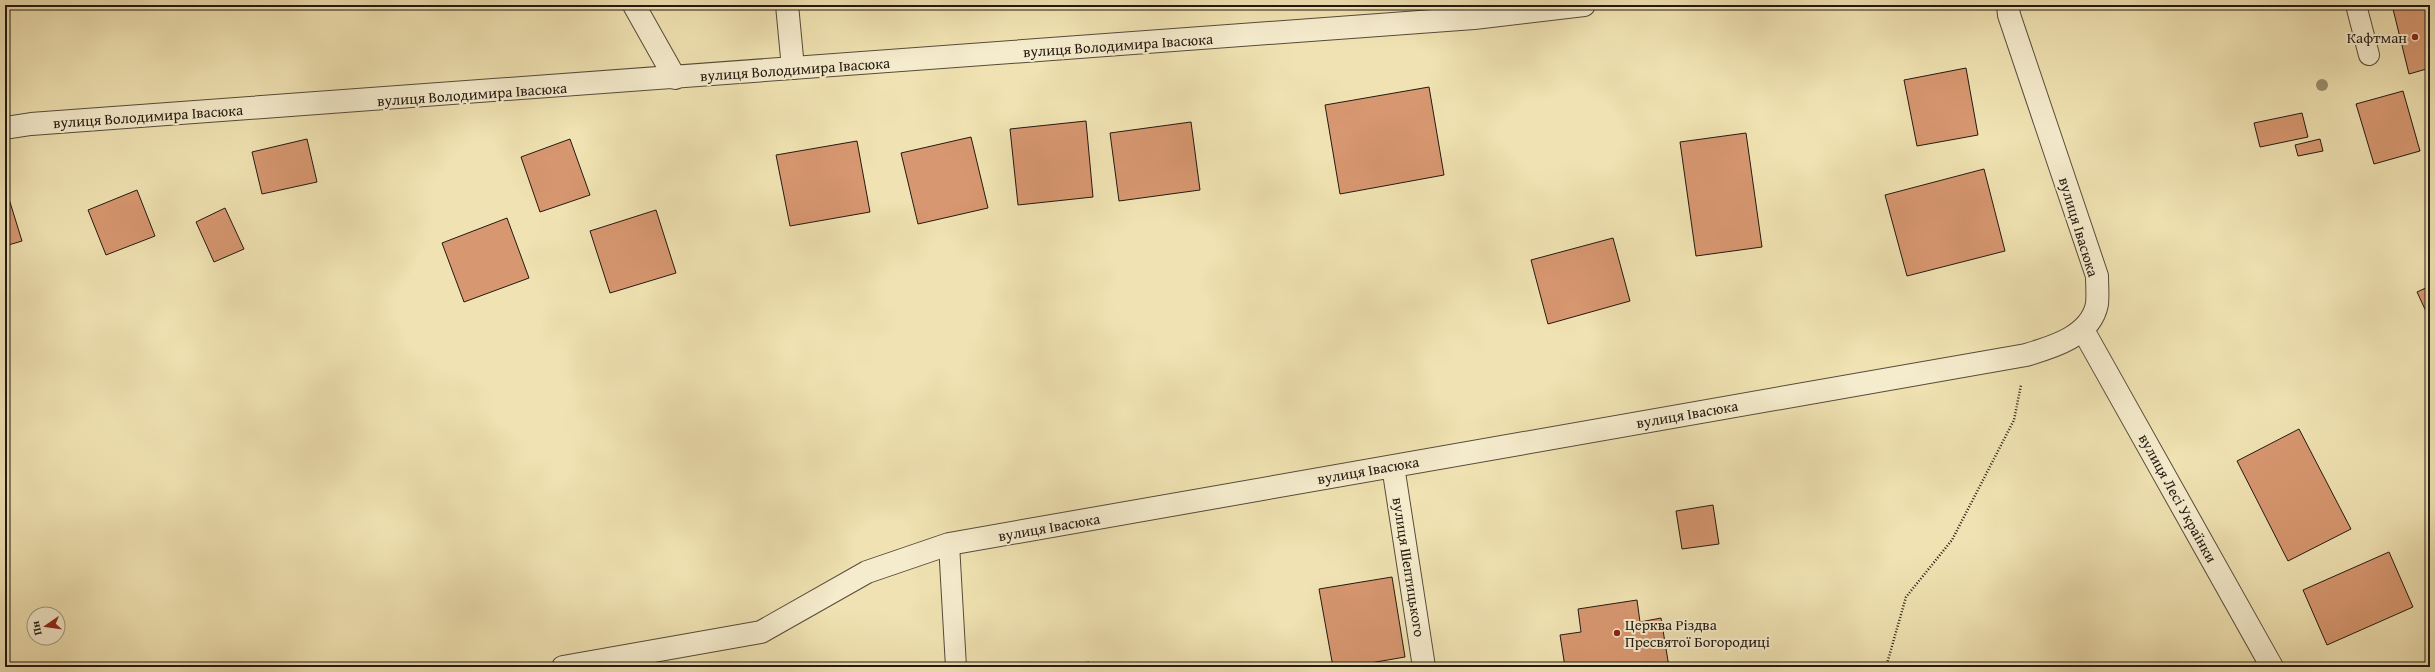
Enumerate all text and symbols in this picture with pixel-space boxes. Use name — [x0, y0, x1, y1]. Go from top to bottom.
place label: Кафтман — [2347, 27, 2407, 48]
street label: вулиця Володимира Івасюка — [1022, 28, 1215, 62]
marker: Кафтман — [2410, 32, 2420, 42]
street label: вулиця Володимира Івасюка — [699, 52, 892, 86]
street label: вулиця Володимира Івасюка — [376, 77, 569, 111]
street label: вулиця Володимира Івасюка — [52, 99, 245, 133]
street label: вулиця Івасюка — [2054, 175, 2104, 280]
street label: вулиця Івасюка — [1634, 395, 1740, 433]
street label: вулиця Лесі Українки — [2134, 430, 2222, 566]
street label: вулиця Івасюка — [1315, 451, 1421, 489]
street label: вулиця Шептицького — [1388, 496, 1430, 639]
street label: вулиця Івасюка — [996, 508, 1102, 546]
north arrow — [26, 606, 66, 646]
place label: Церква Різдва Пресвятої Богородиці — [1625, 614, 1770, 652]
text: Пн — [27, 619, 46, 637]
marker: Церква Різдва Пресвятої Богородиці — [1612, 628, 1622, 638]

